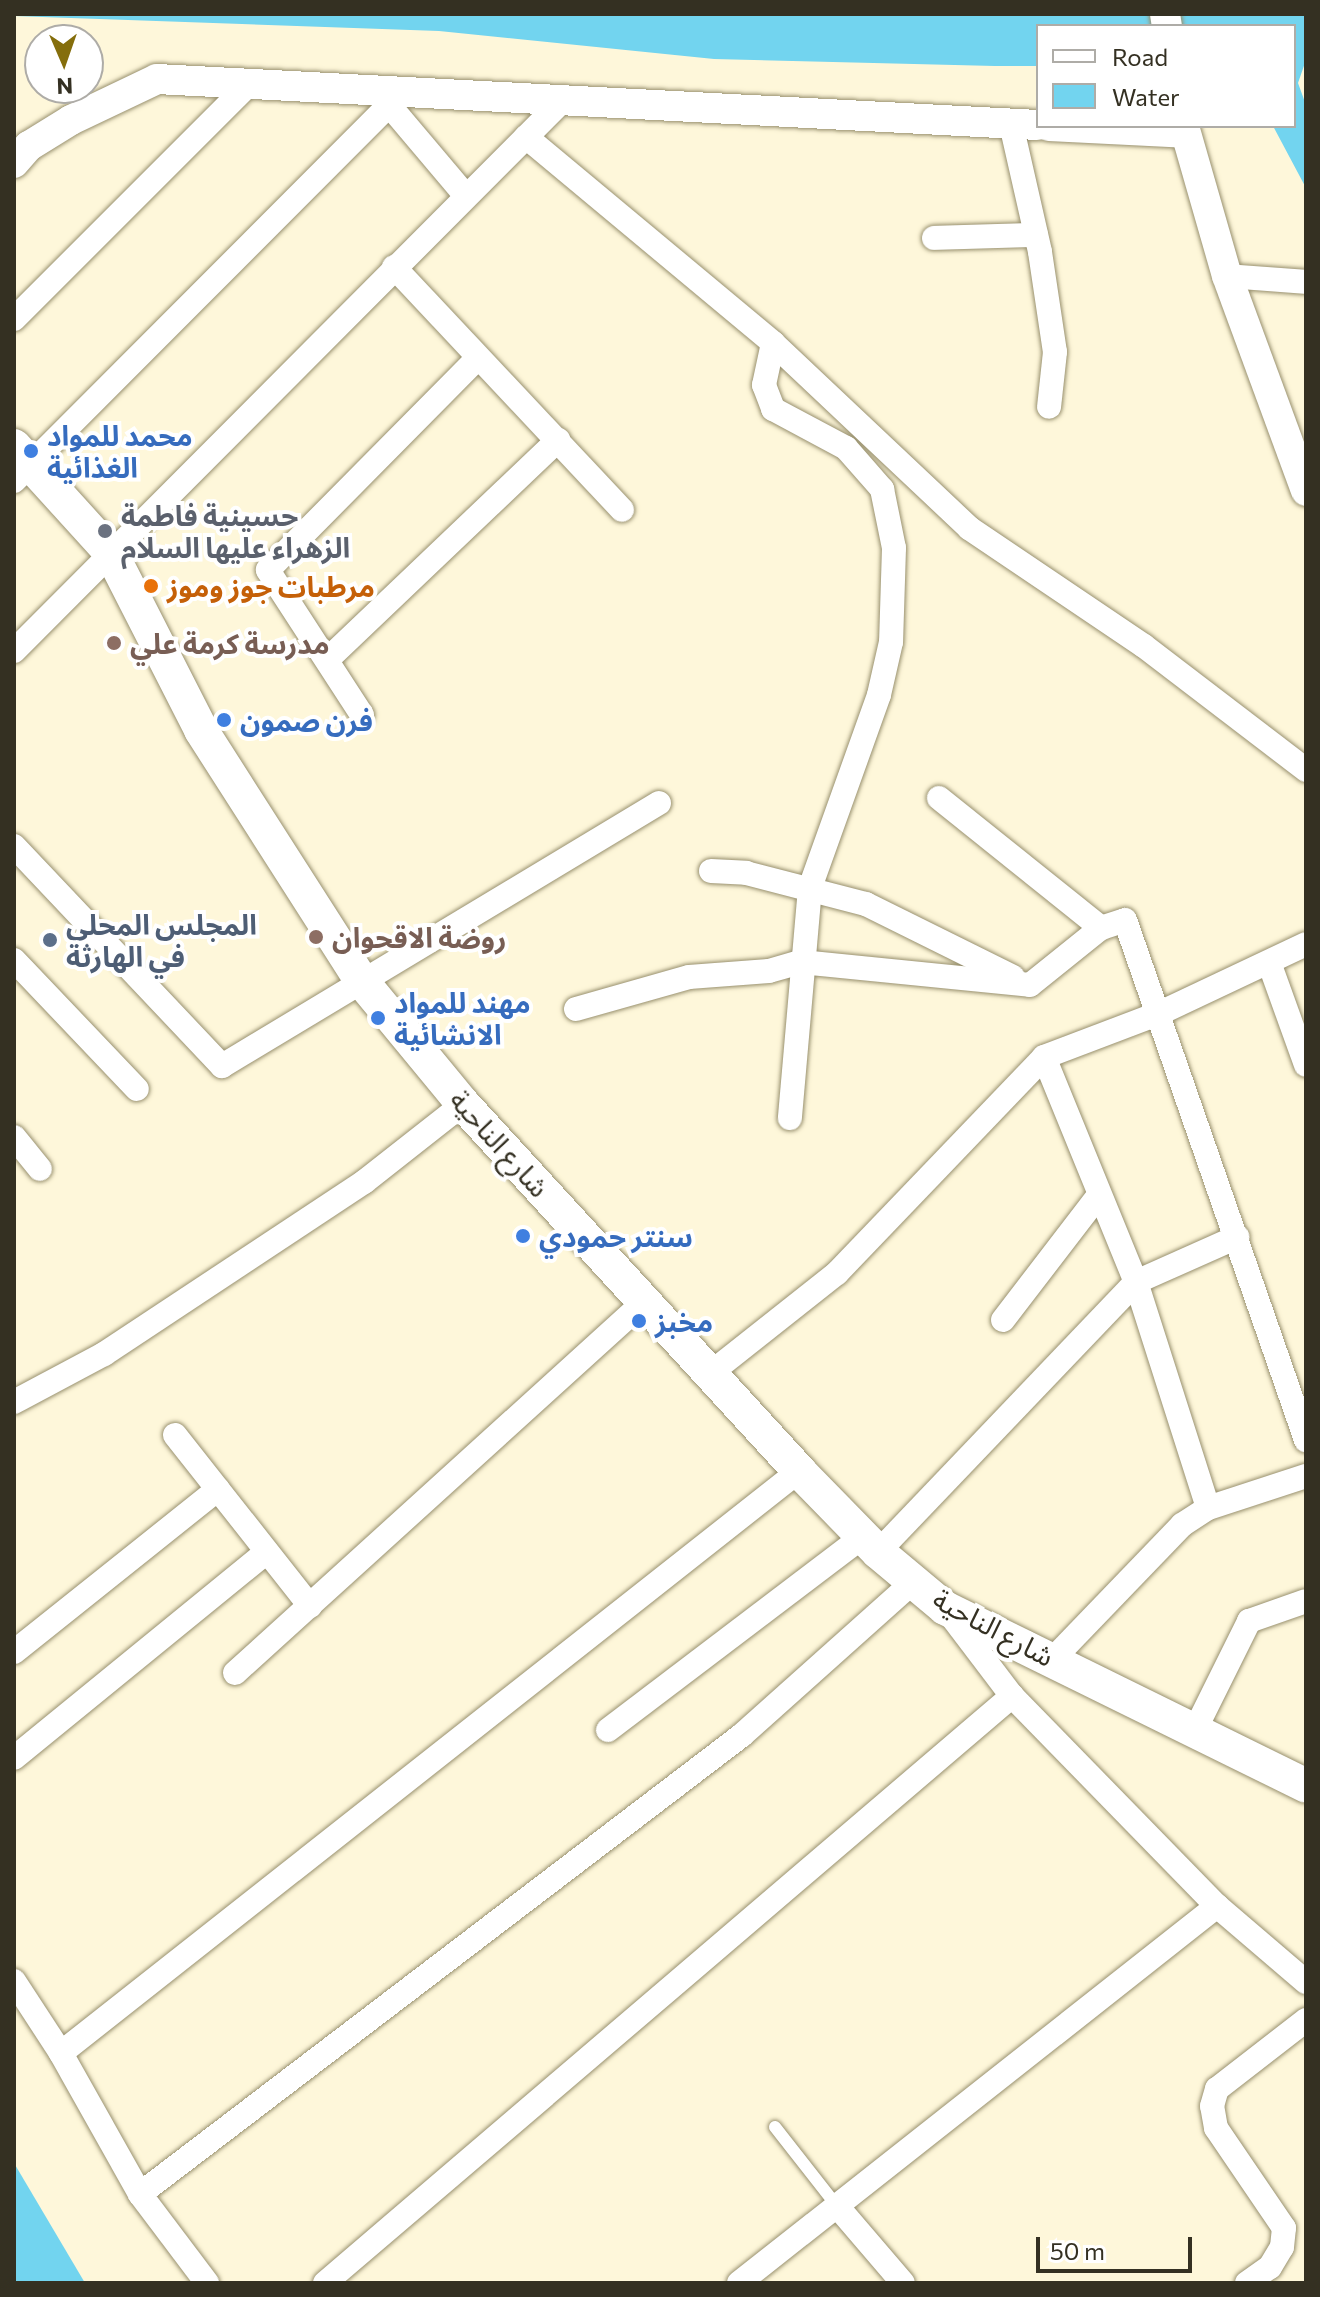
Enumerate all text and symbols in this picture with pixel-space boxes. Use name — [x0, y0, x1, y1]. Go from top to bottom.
north arrow — [24, 24, 104, 104]
legend — [1036, 24, 1296, 128]
text: Road — [1112, 42, 1168, 71]
text: N — [56, 73, 74, 100]
text: Water — [1112, 82, 1180, 111]
place label: محمد للمواد الغذائية — [47, 418, 193, 484]
marker: محمد للمواد الغذائية — [22, 442, 40, 460]
place label: حسينية فاطمة الزهراء عليها السلام — [121, 498, 350, 564]
marker: حسينية فاطمة الزهراء عليها السلام — [96, 522, 114, 540]
place label: مرطبات جوز وموز — [167, 569, 375, 603]
marker: مرطبات جوز وموز — [142, 577, 160, 595]
place label: مدرسة كرمة علي — [130, 626, 329, 660]
marker: مدرسة كرمة علي — [105, 634, 123, 652]
place label: فرن صمون — [240, 703, 373, 737]
marker: فرن صمون — [215, 711, 233, 729]
place label: المجلس المحلي في الهارثة — [66, 907, 257, 973]
place label: روضة الاقحوان — [332, 920, 506, 954]
marker: روضة الاقحوان — [307, 928, 325, 946]
marker: المجلس المحلي في الهارثة — [41, 931, 59, 949]
place label: مهند للمواد الانشائية — [394, 985, 531, 1051]
marker: مهند للمواد الانشائية — [369, 1009, 387, 1027]
street label: شارع الناحية — [443, 1083, 557, 1203]
place label: سنتر حمودي — [539, 1219, 693, 1253]
marker: سنتر حمودي — [514, 1227, 532, 1245]
place label: مخبز — [655, 1304, 713, 1338]
marker: مخبز — [630, 1312, 648, 1330]
street label: شارع الناحية — [928, 1581, 1060, 1673]
scale bar — [1040, 2221, 1196, 2271]
text: 50 m — [1050, 2236, 1105, 2265]

